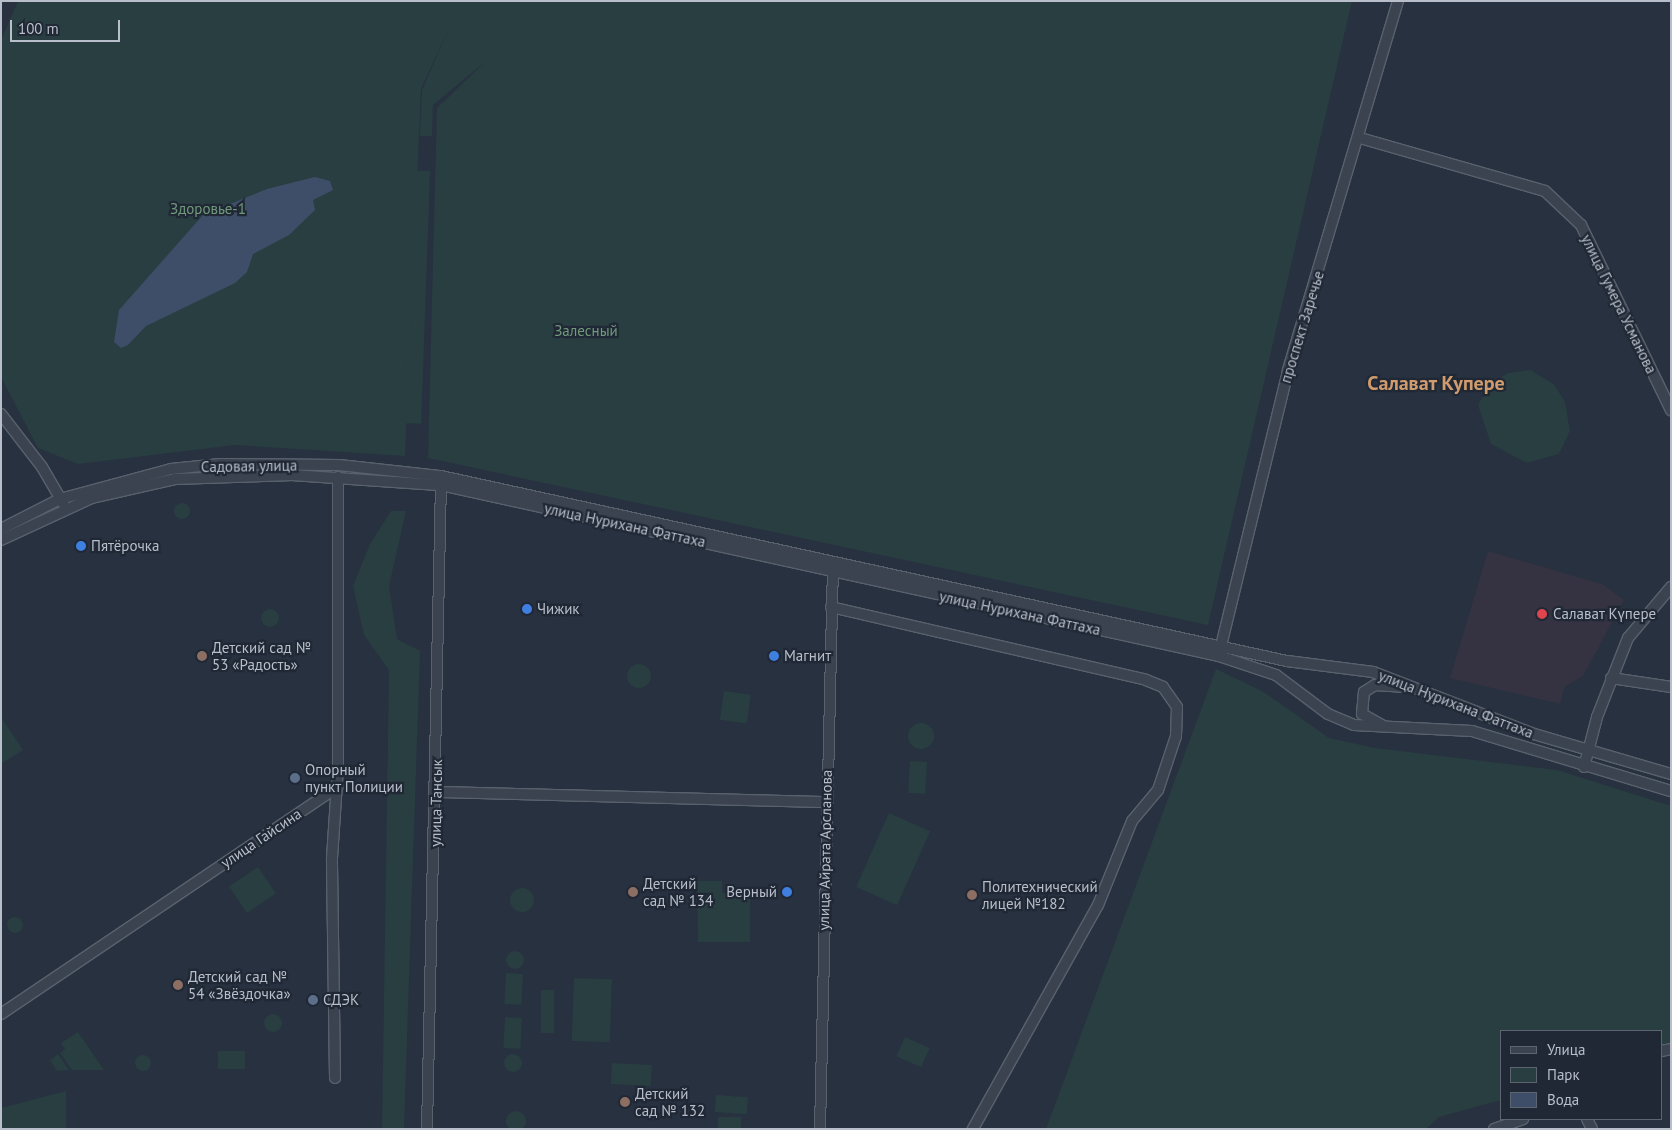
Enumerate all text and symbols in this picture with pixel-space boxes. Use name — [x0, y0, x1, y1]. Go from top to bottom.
scale bar — [12, 10, 122, 42]
text: 100 m — [18, 19, 59, 38]
park label: Здоровье-1 — [170, 200, 246, 218]
street label: улица Гумера Усманова — [1577, 231, 1661, 377]
street label: проспект Заречье — [1276, 269, 1328, 385]
park label: Залесный — [554, 322, 618, 340]
district label: Салават Купере — [1367, 371, 1505, 395]
street label: Садовая улица — [201, 456, 297, 476]
street label: улица Нурихана Фаттаха — [543, 499, 707, 551]
place label: Пятёрочка — [91, 537, 159, 555]
marker: Пятёрочка — [75, 540, 87, 552]
street label: улица Нурихана Фаттаха — [938, 587, 1102, 639]
place label: Чижик — [537, 600, 580, 618]
marker: Чижик — [521, 603, 533, 615]
place label: Салават Күпере — [1553, 605, 1657, 623]
marker: Салават Күпере — [1535, 607, 1549, 621]
place label: Детский сад № 53 «Радость» — [212, 638, 311, 673]
place label: Магнит — [784, 647, 831, 665]
marker: Детский сад № 53 «Радость» — [196, 650, 208, 662]
marker: Магнит — [768, 650, 780, 662]
street label: улица Нурихана Фаттаха — [1376, 666, 1536, 742]
street label: улица Тансык — [426, 759, 446, 847]
place label: Опорный пункт Полиции — [305, 760, 403, 795]
street label: улица Айрата Арсланова — [815, 769, 835, 931]
marker: Опорный пункт Полиции — [289, 772, 301, 784]
street label: улица Гайсина — [217, 804, 305, 872]
place label: Детский сад № 134 — [643, 874, 713, 909]
place label: Политехнический лицей №182 — [982, 877, 1098, 912]
place label: Верный — [726, 883, 777, 901]
marker: Детский сад № 134 — [627, 886, 639, 898]
marker: Верный — [781, 886, 793, 898]
marker: Политехнический лицей №182 — [966, 889, 978, 901]
place label: Детский сад № 54 «Звёздочка» — [188, 967, 291, 1002]
marker: Детский сад № 54 «Звёздочка» — [172, 979, 184, 991]
place label: СДЭК — [323, 991, 359, 1009]
marker: СДЭК — [307, 994, 319, 1006]
legend — [1500, 1030, 1662, 1120]
text: Улица — [1547, 1040, 1585, 1059]
text: Парк — [1547, 1065, 1580, 1084]
place label: Детский сад № 132 — [635, 1084, 705, 1119]
text: Вода — [1547, 1090, 1579, 1109]
marker: Детский сад № 132 — [619, 1096, 631, 1108]

